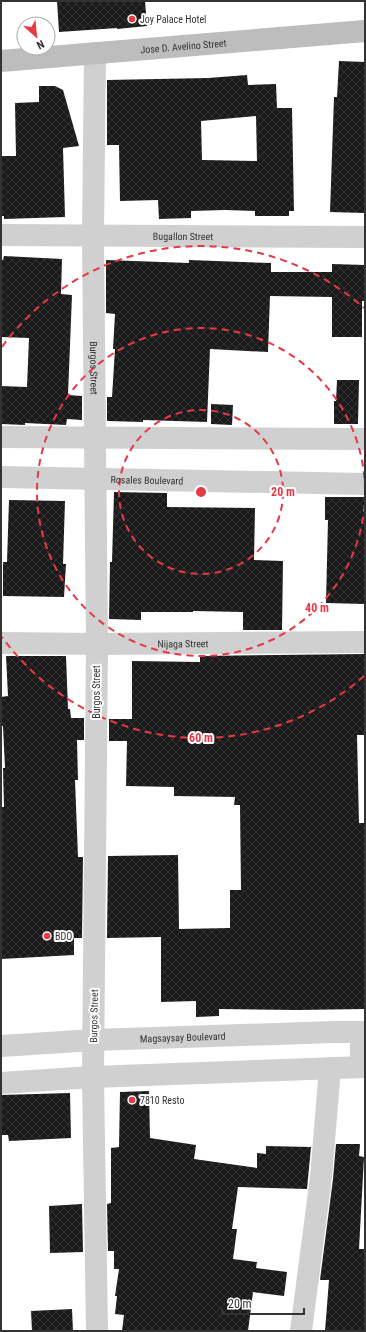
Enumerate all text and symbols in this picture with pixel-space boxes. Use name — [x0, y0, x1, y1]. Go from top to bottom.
marker: Joy Palace Hotel — [127, 14, 137, 24]
place label: Joy Palace Hotel — [140, 14, 206, 25]
north arrow — [16, 16, 56, 56]
text: N — [34, 37, 46, 52]
street label: Jose D. Avelino Street — [140, 37, 227, 55]
street label: Bugallon Street — [153, 230, 213, 242]
street label: Burgos Street — [89, 341, 100, 395]
street label: Rosales Boulevard — [110, 474, 183, 486]
centre of rings — [194, 485, 208, 499]
text: 20 m — [271, 485, 295, 499]
text: 40 m — [305, 601, 329, 615]
street label: Nijaga Street — [157, 638, 209, 649]
street label: Burgos Street — [91, 665, 102, 719]
text: 60 m — [189, 731, 213, 745]
marker: BDO — [42, 931, 52, 941]
place label: BDO — [55, 931, 72, 942]
street label: Burgos Street — [88, 989, 100, 1043]
street label: Magsaysay Boulevard — [140, 1030, 226, 1044]
marker: 7810 Resto — [127, 1095, 137, 1105]
place label: 7810 Resto — [140, 1095, 184, 1106]
scale bar — [222, 1290, 304, 1316]
text: 20 m — [228, 1297, 252, 1311]

